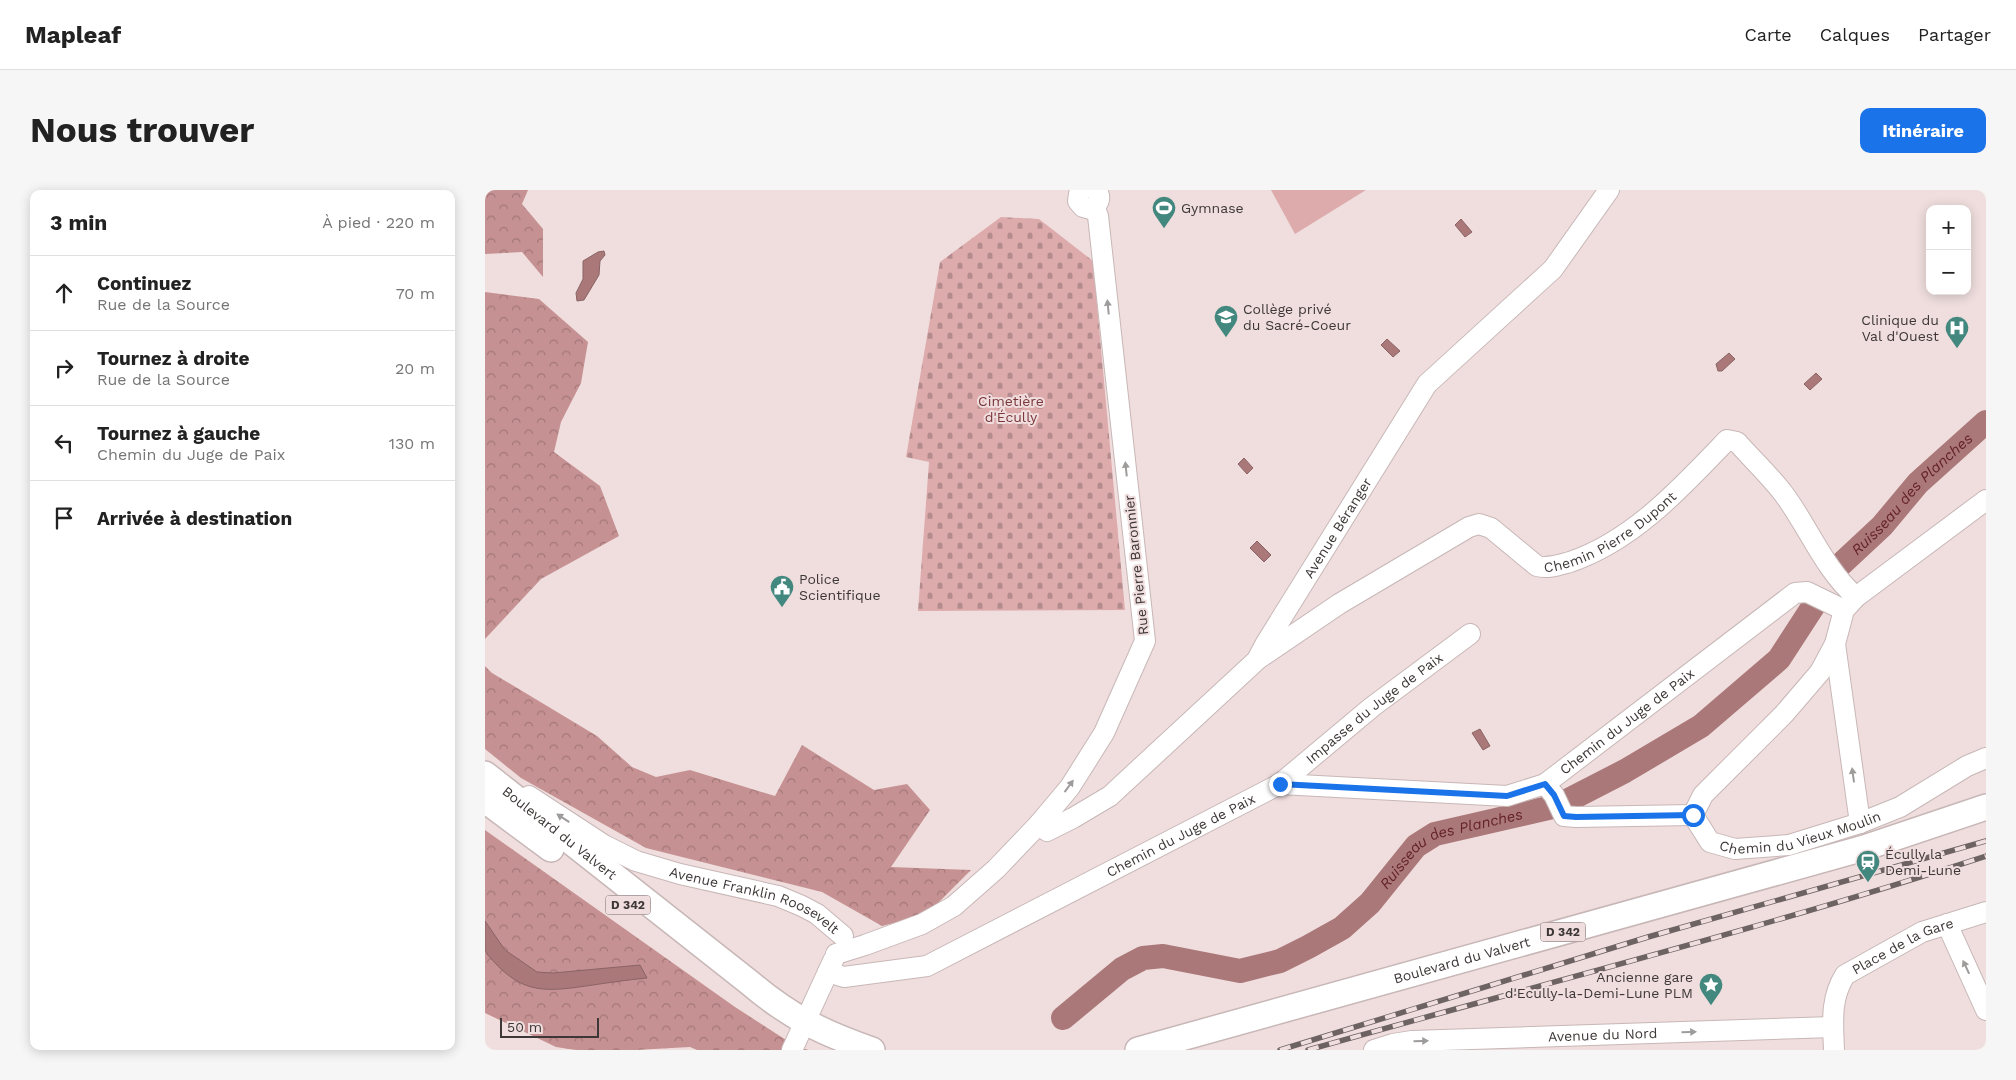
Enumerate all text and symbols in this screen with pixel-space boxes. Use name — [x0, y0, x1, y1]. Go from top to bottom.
text: Mapleaf — [25, 21, 121, 49]
text: Carte — [1744, 24, 1792, 45]
text: Calques — [1820, 24, 1890, 45]
text: Partager — [1918, 24, 1991, 45]
button: Itinéraire — [1860, 108, 1986, 153]
text: Nous trouver — [30, 109, 254, 151]
sports icon: Gymnase — [1151, 195, 1177, 229]
place label: Gymnase — [1181, 200, 1244, 216]
map controls — [1926, 205, 1971, 295]
button: + — [1926, 205, 1971, 250]
text: 3 min — [50, 210, 107, 235]
text: À pied · 220 m — [322, 213, 435, 232]
button: − — [1926, 250, 1971, 295]
text: Continuez — [97, 272, 191, 295]
icon: ahead — [50, 279, 78, 307]
text: 70 m — [396, 284, 435, 303]
text: Rue de la Source — [97, 295, 230, 314]
one-way arrow — [1104, 299, 1112, 315]
place label: Collège privé du Sacré-Coeur — [1243, 301, 1351, 333]
school or university icon: Collège privé du Sacré-Coeur — [1213, 304, 1239, 338]
place label: Clinique du Val d'Ouest — [1861, 312, 1939, 344]
hospital icon: Clinique du Val d'Ouest — [1944, 315, 1970, 349]
text: Tournez à droite — [97, 347, 249, 370]
icon: right — [50, 354, 78, 382]
text: 20 m — [395, 359, 435, 378]
text: Rue de la Source — [97, 370, 230, 389]
park label: Cimetière d'Écully — [978, 393, 1044, 425]
text: Tournez à gauche — [97, 422, 260, 445]
icon: left — [50, 429, 78, 457]
water label: Ruisseau des Planches — [1848, 429, 1977, 559]
text: 130 m — [389, 434, 435, 453]
text: Chemin du Juge de Paix — [97, 445, 285, 464]
one-way arrow — [1122, 461, 1130, 477]
street label: Avenue Béranger — [1301, 474, 1375, 581]
street label: Chemin Pierre Dupont — [1543, 488, 1679, 575]
street label: Rue Pierre Baronnier — [1121, 494, 1151, 636]
icon: arrive — [50, 504, 78, 532]
text: Arrivée à destination — [97, 507, 292, 530]
place label: Police Scientifique — [799, 571, 881, 603]
public building icon: Police Scientifique — [769, 574, 795, 608]
street label: Impasse du Juge de Paix — [1303, 649, 1446, 767]
street label: Chemin du Juge de Paix — [1557, 665, 1697, 778]
one-way arrow — [1849, 767, 1857, 783]
route end — [1269, 773, 1292, 796]
one-way arrow — [1064, 780, 1075, 793]
street label: Boulevard du Valvert — [499, 783, 620, 883]
street label: Chemin du Juge de Paix — [1104, 790, 1258, 880]
route start — [1682, 804, 1705, 827]
water label: Ruisseau des Planches — [1376, 805, 1525, 893]
street label: Chemin du Vieux Moulin — [1718, 808, 1883, 857]
one-way arrow — [556, 813, 570, 823]
place label: Écully la Demi-Lune — [1885, 846, 1961, 878]
station icon: Écully la Demi-Lune — [1855, 849, 1881, 883]
street label: Avenue Franklin Roosevelt — [668, 863, 842, 937]
road number: D 342 — [605, 896, 651, 914]
street label: Place de la Gare — [1849, 915, 1955, 978]
road number: D 342 — [1541, 922, 1585, 942]
street label: Boulevard du Valvert — [1392, 933, 1532, 987]
one-way arrow — [1962, 960, 1970, 975]
place label: Ancienne gare d'Ecully-la-Demi-Lune PLM — [1505, 969, 1693, 1001]
place icon: Ancienne gare d'Ecully-la-Demi-Lune PLM — [1698, 972, 1724, 1006]
scale bar — [500, 1015, 599, 1038]
text: 50 m — [507, 1019, 542, 1035]
street label: Avenue du Nord — [1548, 1025, 1658, 1044]
one-way arrow — [1681, 1027, 1697, 1035]
one-way arrow — [1414, 1037, 1430, 1045]

